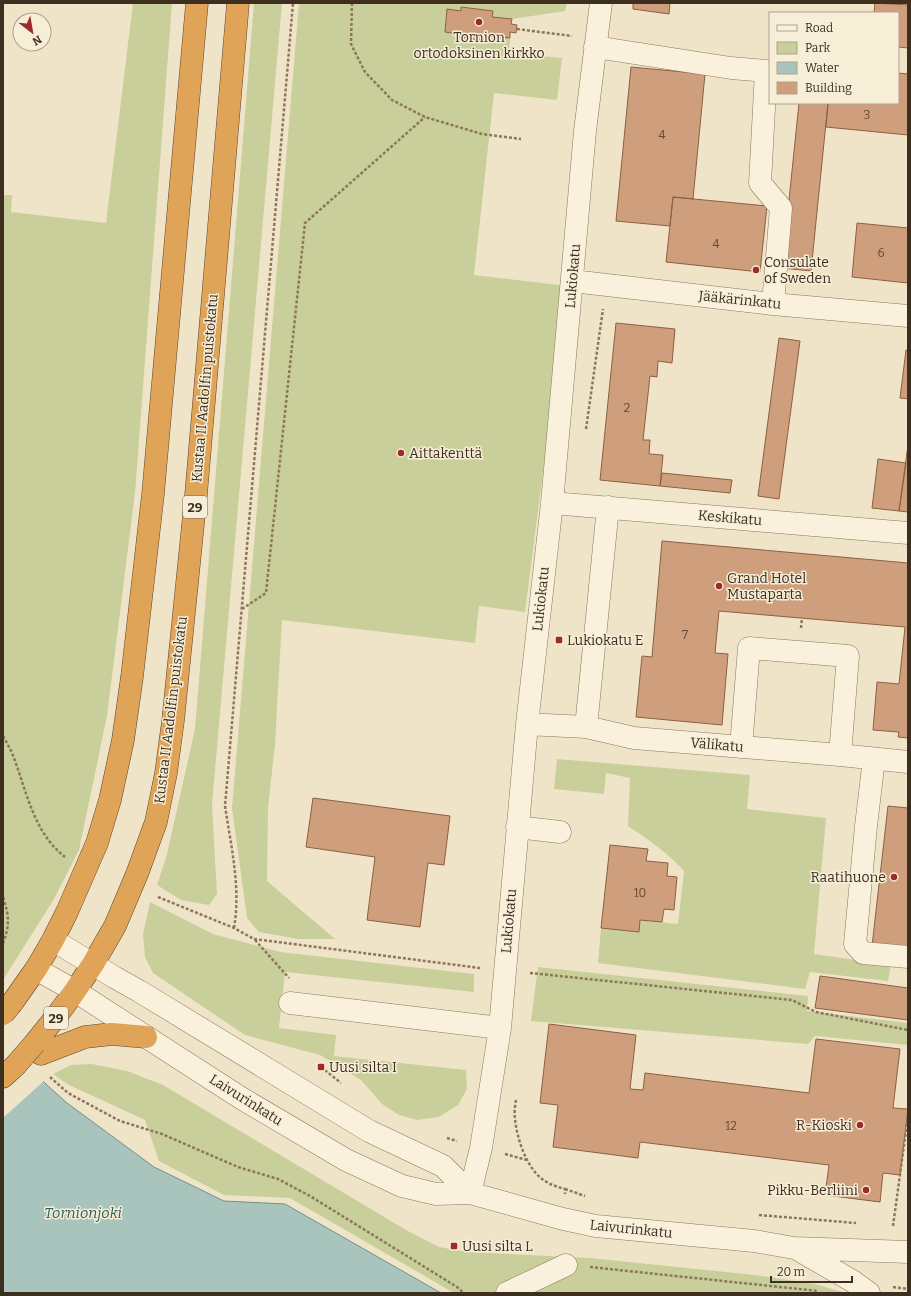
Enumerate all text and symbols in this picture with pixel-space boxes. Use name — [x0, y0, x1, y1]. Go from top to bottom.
north arrow — [12, 12, 52, 52]
legend — [769, 12, 899, 104]
marker: Tornion ortodoksinen kirkko — [474, 17, 484, 27]
text: Road — [805, 21, 833, 35]
place label: Tornion ortodoksinen kirkko — [413, 29, 545, 62]
text: N — [29, 32, 44, 48]
text: Park — [805, 41, 831, 55]
text: Water — [805, 61, 840, 75]
text: Building — [805, 81, 852, 95]
house number: 3 — [864, 108, 871, 122]
house number: 4 — [658, 128, 666, 142]
house number: 4 — [712, 237, 720, 251]
street label: Lukiokatu — [562, 243, 584, 309]
house number: 6 — [877, 246, 885, 260]
place label: Consulate of Sweden — [764, 254, 831, 287]
marker: Consulate of Sweden — [751, 265, 761, 275]
street label: Jääkärinkatu — [697, 287, 782, 313]
street label: Kustaa II Aadolfin puistokatu — [188, 293, 222, 483]
house number: 2 — [624, 401, 630, 415]
place label: Aittakenttä — [409, 445, 482, 462]
marker: Aittakenttä — [396, 448, 406, 458]
road number: 29 — [183, 496, 207, 518]
street label: Keskikatu — [697, 507, 763, 529]
street label: Lukiokatu — [529, 565, 553, 632]
place label: Grand Hotel Mustaparta — [727, 570, 806, 603]
marker: Grand Hotel Mustaparta — [714, 581, 724, 591]
street label: Kustaa II Aadolfin puistokatu — [151, 615, 191, 805]
house number: 7 — [682, 628, 688, 642]
place label: Lukiokatu E — [567, 632, 644, 649]
marker: Lukiokatu E — [554, 635, 564, 645]
street label: Välikatu — [690, 734, 745, 756]
place label: Raatihuone — [811, 869, 886, 886]
marker: Raatihuone — [889, 872, 899, 882]
house number: 10 — [634, 886, 646, 900]
street label: Lukiokatu — [498, 888, 520, 954]
road number: 29 — [44, 1007, 68, 1029]
place label: Uusi silta I — [329, 1059, 397, 1076]
marker: Uusi silta I — [316, 1062, 326, 1072]
street label: Laivurinkatu — [206, 1071, 286, 1129]
place label: R-Kioski — [796, 1117, 852, 1134]
house number: 12 — [725, 1119, 737, 1133]
marker: R-Kioski — [855, 1120, 865, 1130]
place label: Pikku-Berliini — [767, 1182, 858, 1199]
marker: Pikku-Berliini — [861, 1185, 871, 1195]
water label: Tornionjoki — [44, 1204, 122, 1222]
street label: Laivurinkatu — [589, 1216, 674, 1242]
place label: Uusi silta L — [462, 1238, 533, 1255]
marker: Uusi silta L — [449, 1241, 459, 1251]
scale bar — [771, 1258, 852, 1284]
text: 20 m — [777, 1265, 806, 1279]

